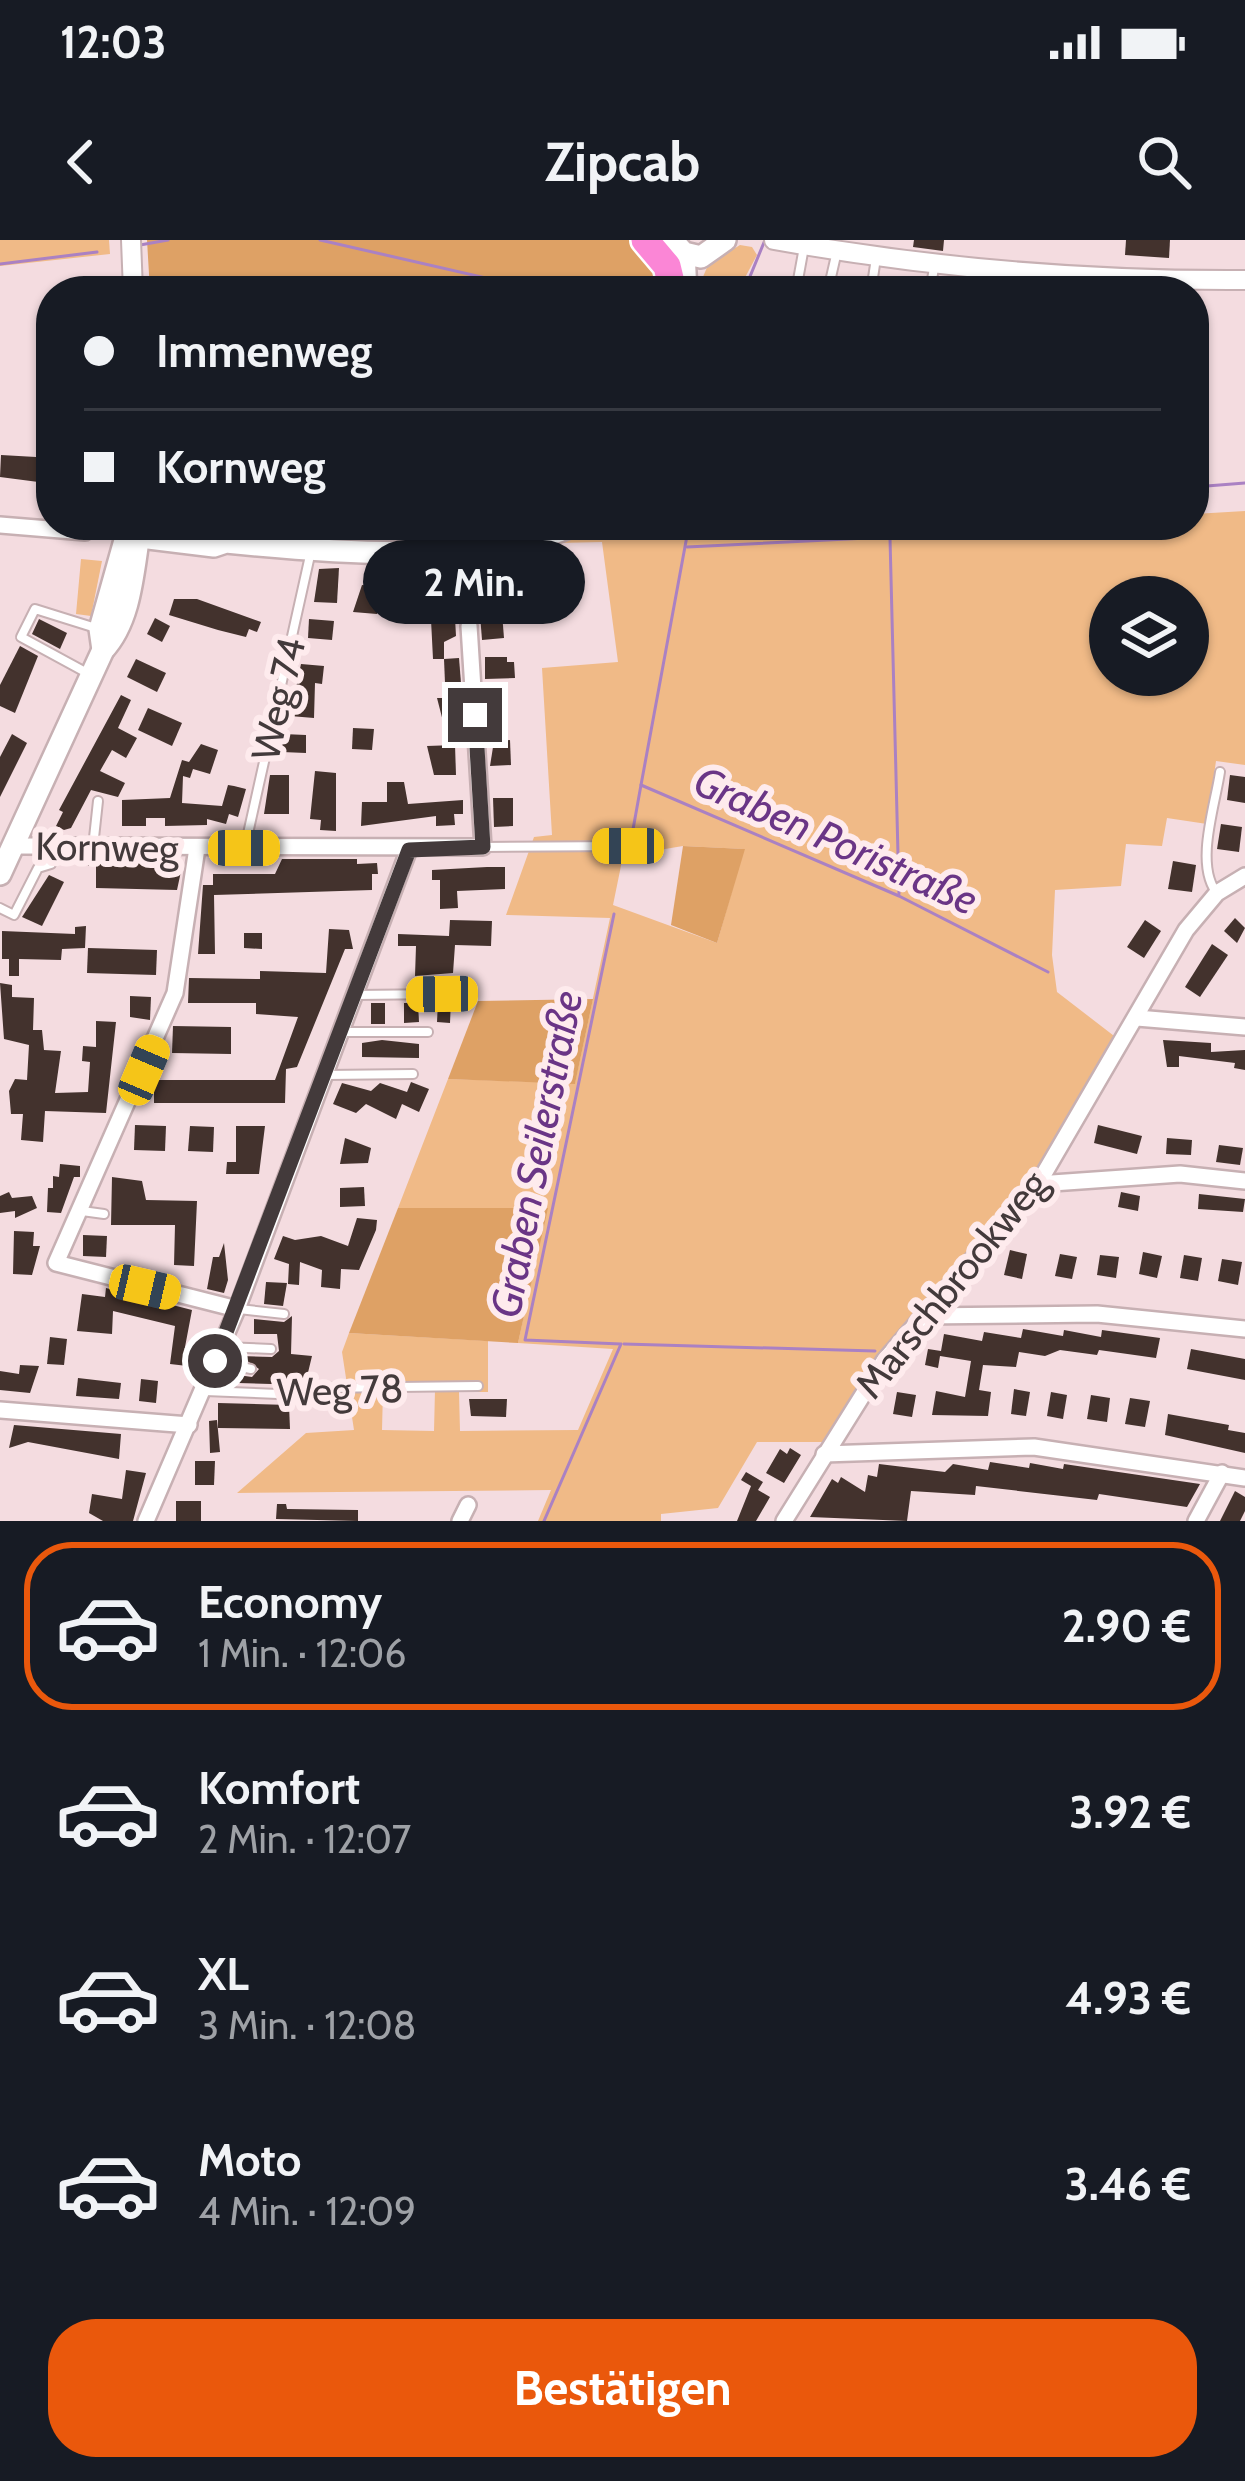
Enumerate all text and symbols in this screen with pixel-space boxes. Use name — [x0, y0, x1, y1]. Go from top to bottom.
text: 12:03 — [60, 15, 166, 69]
icon: back — [48, 129, 114, 195]
text: Zipcab — [545, 129, 700, 195]
icon: search — [1131, 129, 1197, 195]
text: Immenweg — [156, 324, 372, 378]
text: Kornweg — [156, 440, 326, 494]
callout: 2 Min. — [364, 541, 586, 625]
text: 2 Min. — [423, 558, 525, 606]
map controls — [1089, 576, 1209, 696]
button: layers — [1089, 576, 1209, 696]
street label: Weg 74 — [241, 633, 315, 765]
route end — [448, 688, 502, 742]
water label: Graben Poristraße — [686, 754, 986, 926]
street label: Kornweg — [35, 822, 180, 872]
car — [592, 828, 664, 864]
car — [208, 830, 280, 866]
car — [406, 975, 478, 1013]
water label: Graben Seilerstraße — [479, 986, 593, 1322]
car — [113, 1030, 175, 1110]
street label: Marschbrookweg — [845, 1160, 1058, 1407]
car — [106, 1261, 184, 1313]
route start — [188, 1334, 242, 1388]
street label: Weg 78 — [276, 1364, 404, 1416]
icon: car — [54, 1572, 162, 1680]
text: Economy — [198, 1575, 382, 1629]
text: 2.90 € — [1062, 1599, 1191, 1653]
text: 1 Min. · 12:06 — [198, 1629, 406, 1677]
icon: car — [54, 1758, 162, 1866]
text: Komfort — [198, 1761, 360, 1815]
text: 3.92 € — [1069, 1785, 1191, 1839]
text: 2 Min. · 12:07 — [198, 1815, 411, 1863]
icon: car — [54, 1944, 162, 2052]
text: XL — [198, 1947, 249, 2001]
text: 4.93 € — [1065, 1971, 1191, 2025]
text: 3 Min. · 12:08 — [198, 2001, 416, 2049]
icon: car — [54, 2130, 162, 2238]
text: Moto — [198, 2133, 301, 2187]
text: 3.46 € — [1065, 2157, 1191, 2211]
text: 4 Min. · 12:09 — [198, 2187, 416, 2235]
button: Bestätigen — [48, 2319, 1197, 2457]

